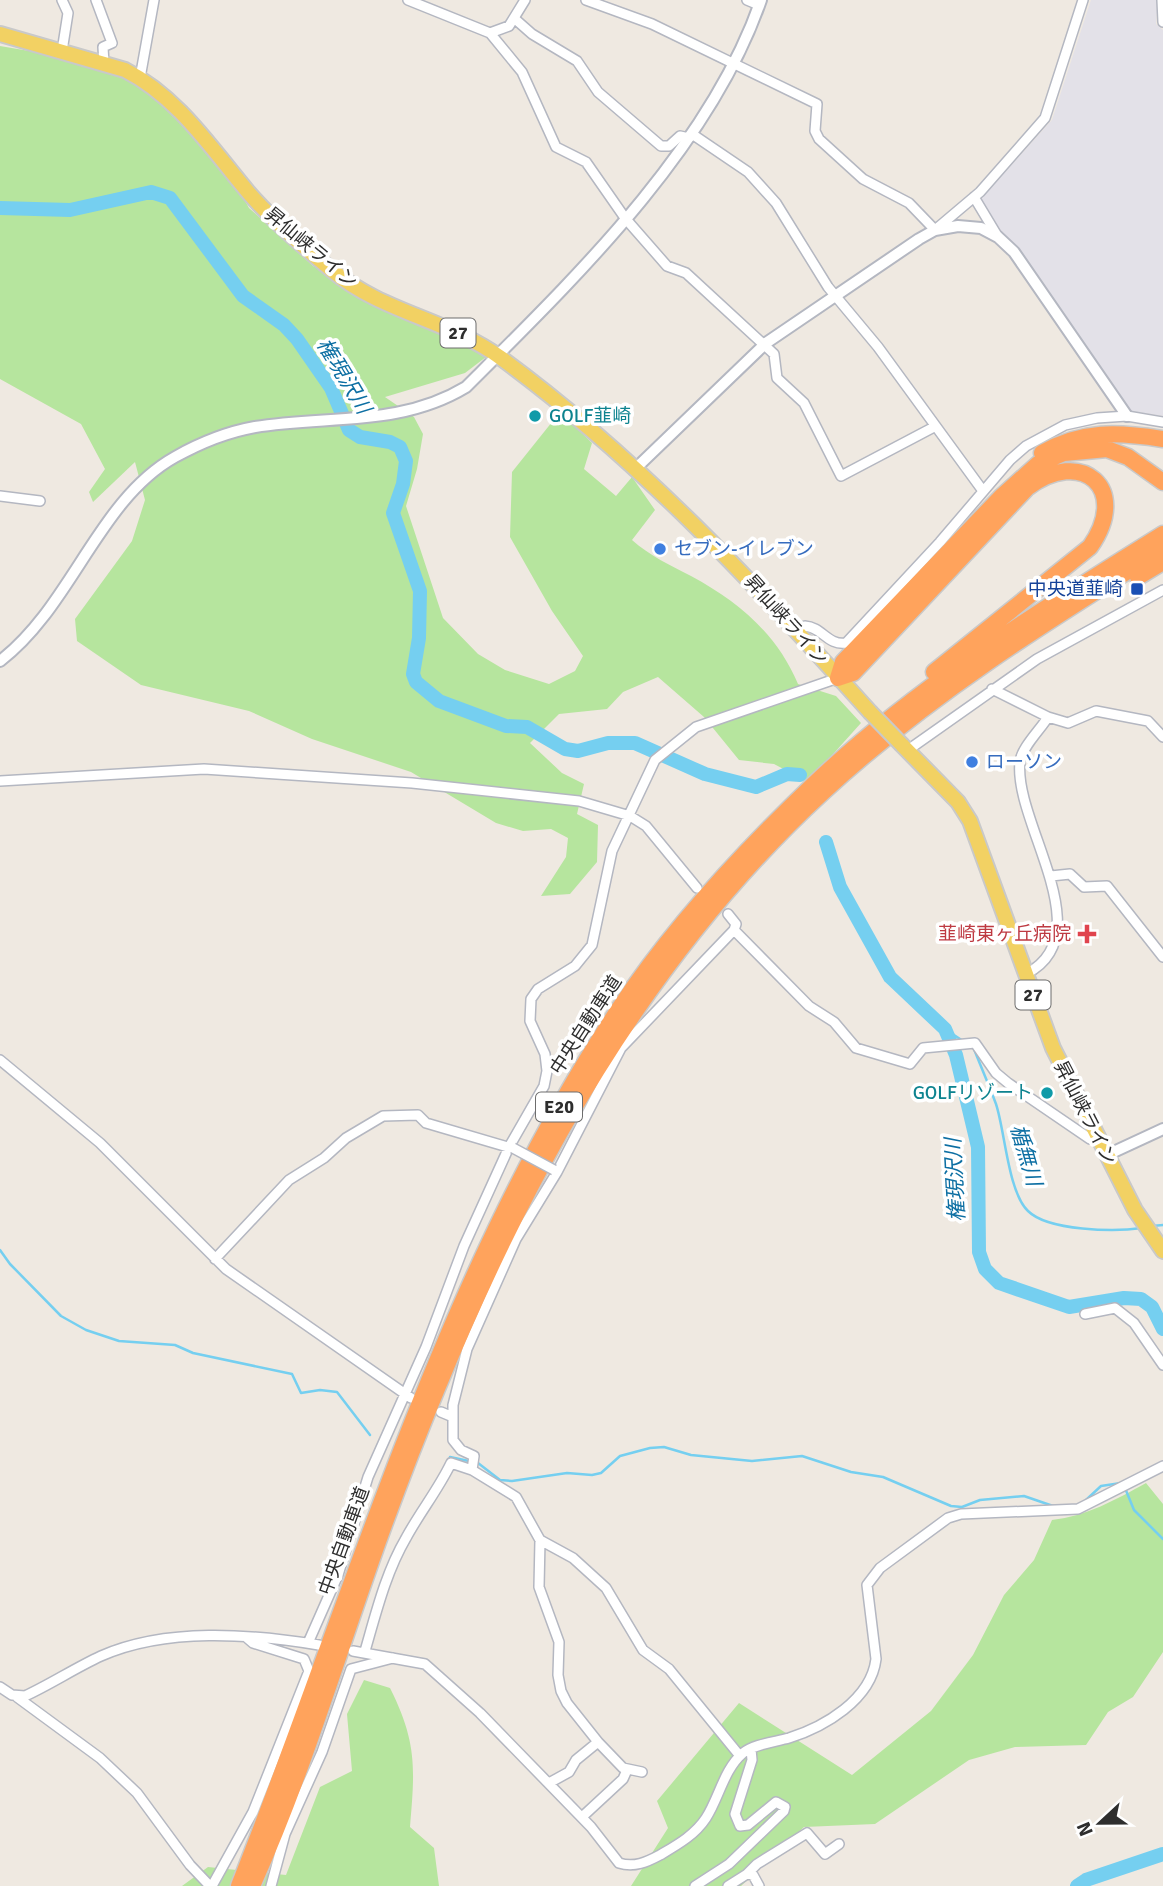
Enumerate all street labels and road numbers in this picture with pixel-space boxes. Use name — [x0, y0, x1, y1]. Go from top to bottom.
street label: 昇仙峡ライン — [260, 202, 362, 294]
road number: 27 — [440, 318, 476, 348]
street label: 昇仙峡ライン — [739, 570, 833, 670]
street label: 中央自動車道 — [545, 971, 627, 1079]
road number: 27 — [1016, 980, 1050, 1010]
street label: 昇仙峡ライン — [1048, 1057, 1122, 1169]
road number: E20 — [536, 1092, 582, 1122]
street label: 中央自動車道 — [313, 1483, 375, 1599]

